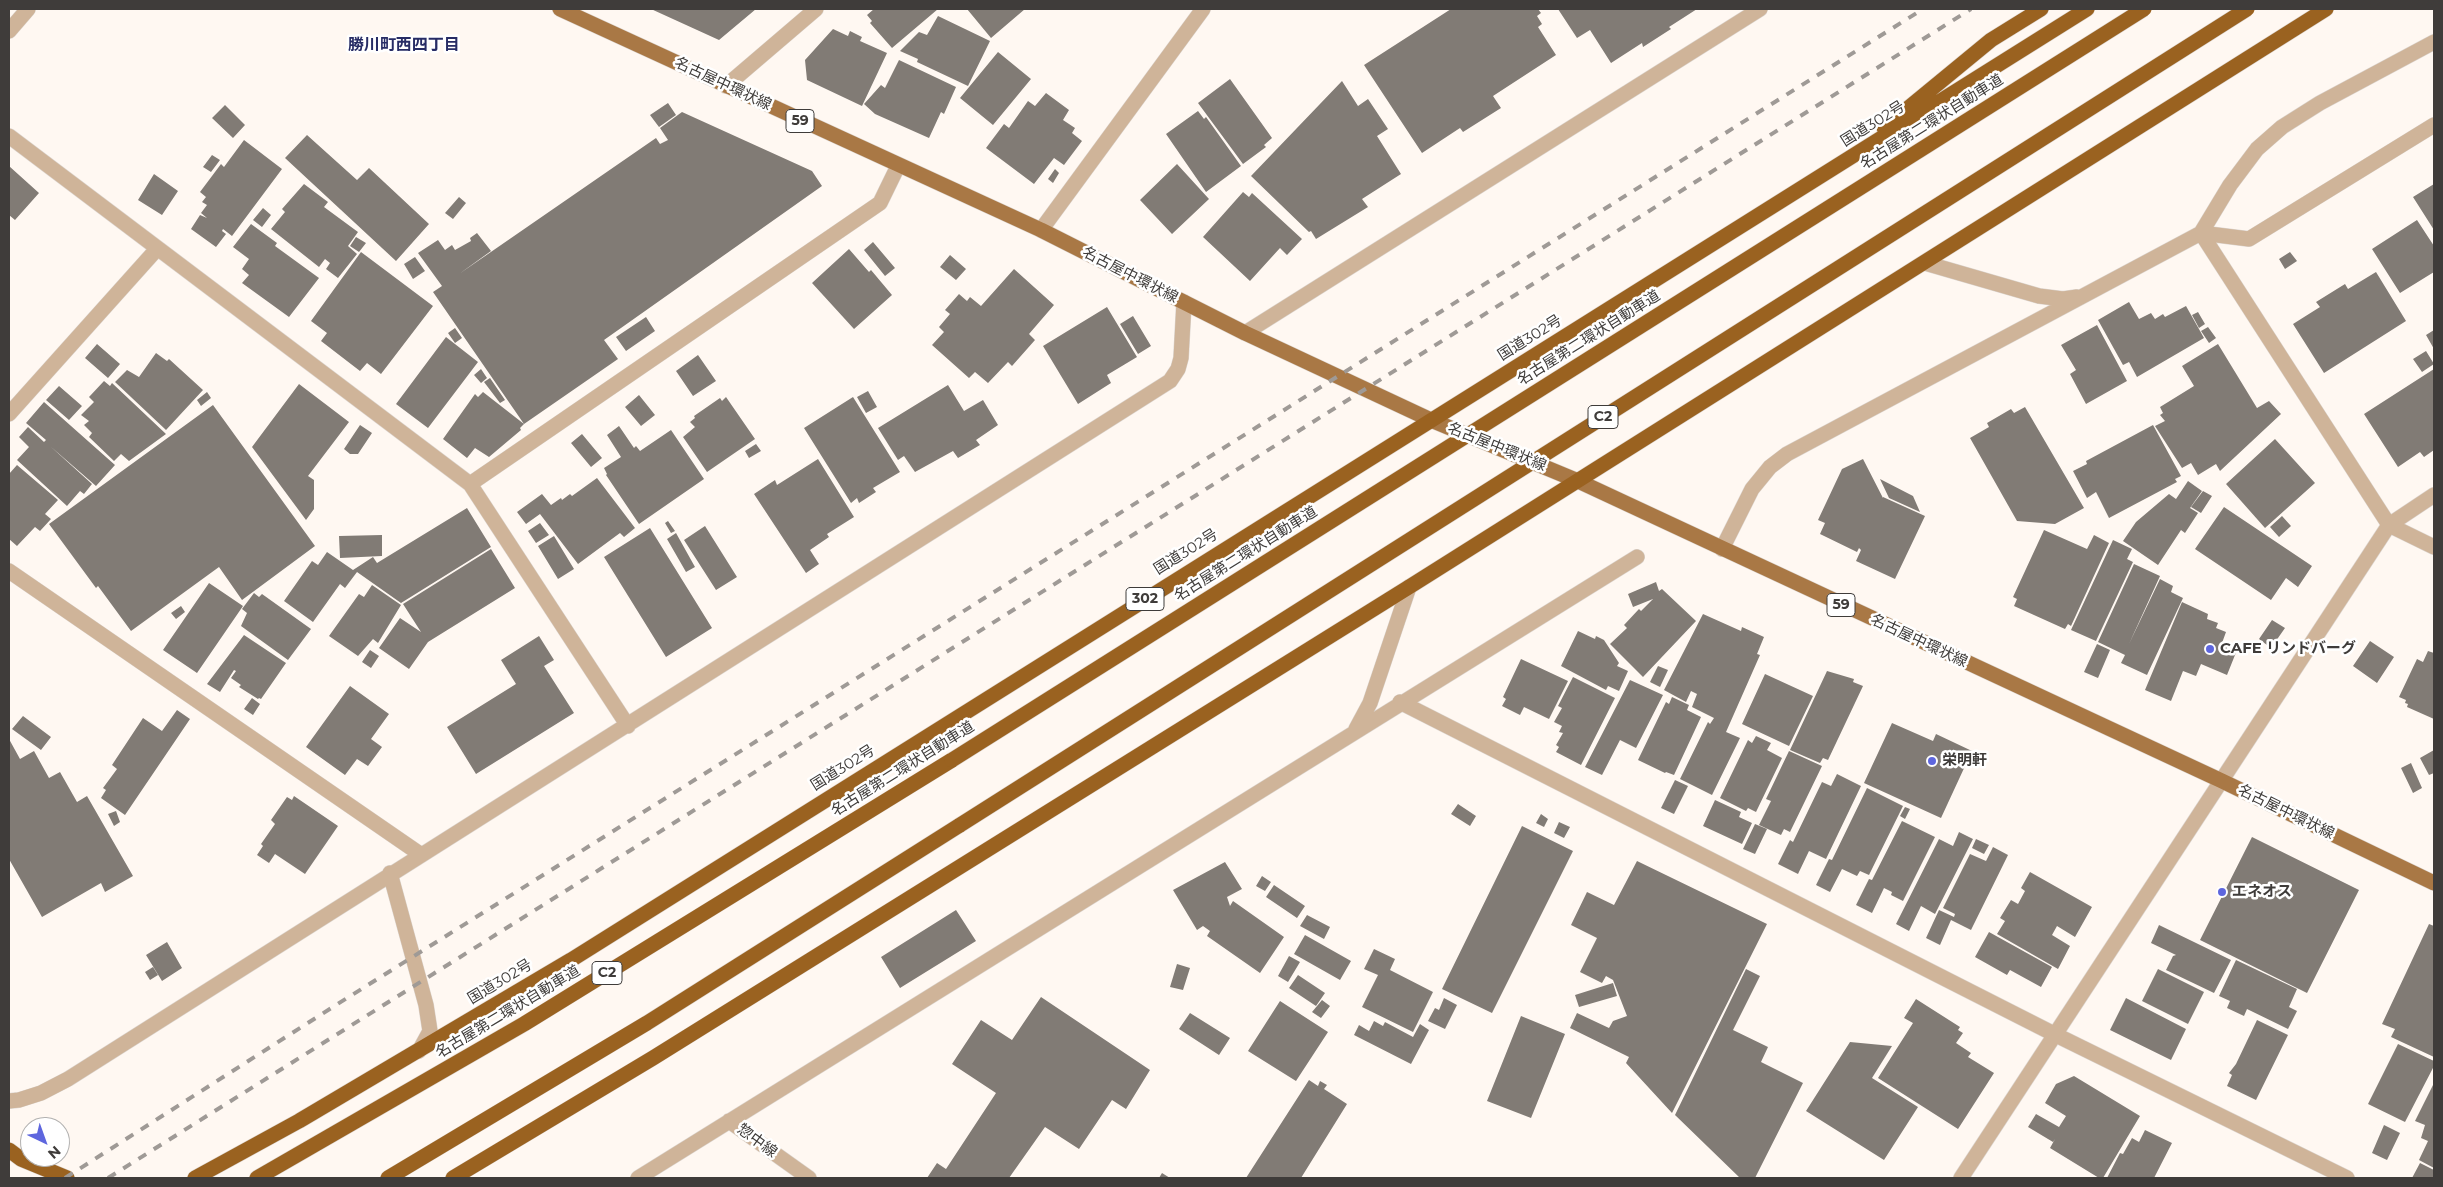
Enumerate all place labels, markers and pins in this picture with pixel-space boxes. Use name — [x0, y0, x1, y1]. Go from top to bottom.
place label: CAFE リンドバーグ — [2220, 640, 2356, 658]
marker: CAFE リンドバーグ — [2204, 643, 2216, 655]
place label: 栄明軒 — [1942, 752, 1987, 770]
marker: 栄明軒 — [1926, 755, 1938, 767]
place label: エネオス — [2232, 883, 2292, 901]
marker: エネオス — [2216, 886, 2228, 898]

